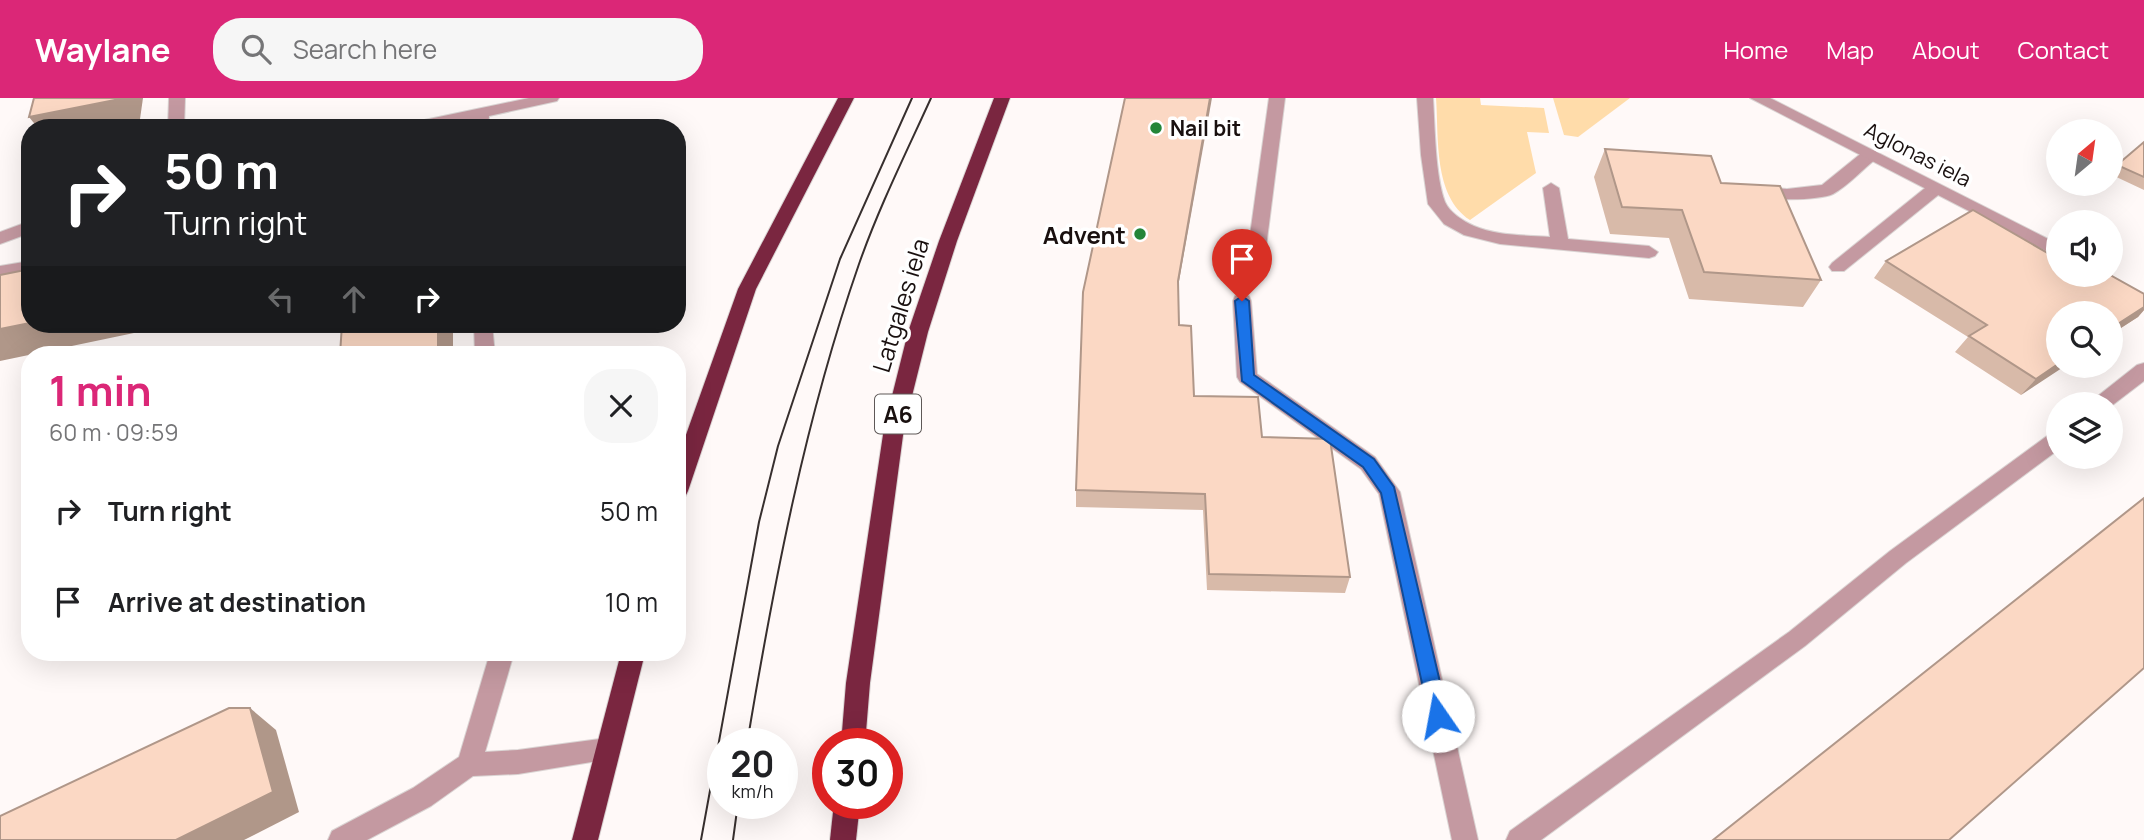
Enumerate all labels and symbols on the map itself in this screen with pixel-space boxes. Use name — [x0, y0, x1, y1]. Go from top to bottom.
place label: Nail bit — [1170, 114, 1241, 142]
street label: Aglonas iela — [1860, 115, 1976, 193]
north arrow — [2046, 119, 2123, 196]
marker: Nail bit — [1148, 120, 1164, 136]
place label: Advent — [1043, 218, 1126, 251]
marker: Advent — [1132, 226, 1148, 242]
pin — [1212, 229, 1272, 301]
street label: Latgales iela — [864, 234, 936, 376]
road number: A6 — [875, 394, 921, 434]
position arrow — [1401, 679, 1475, 753]
speed limit sign: 30 — [812, 728, 903, 819]

